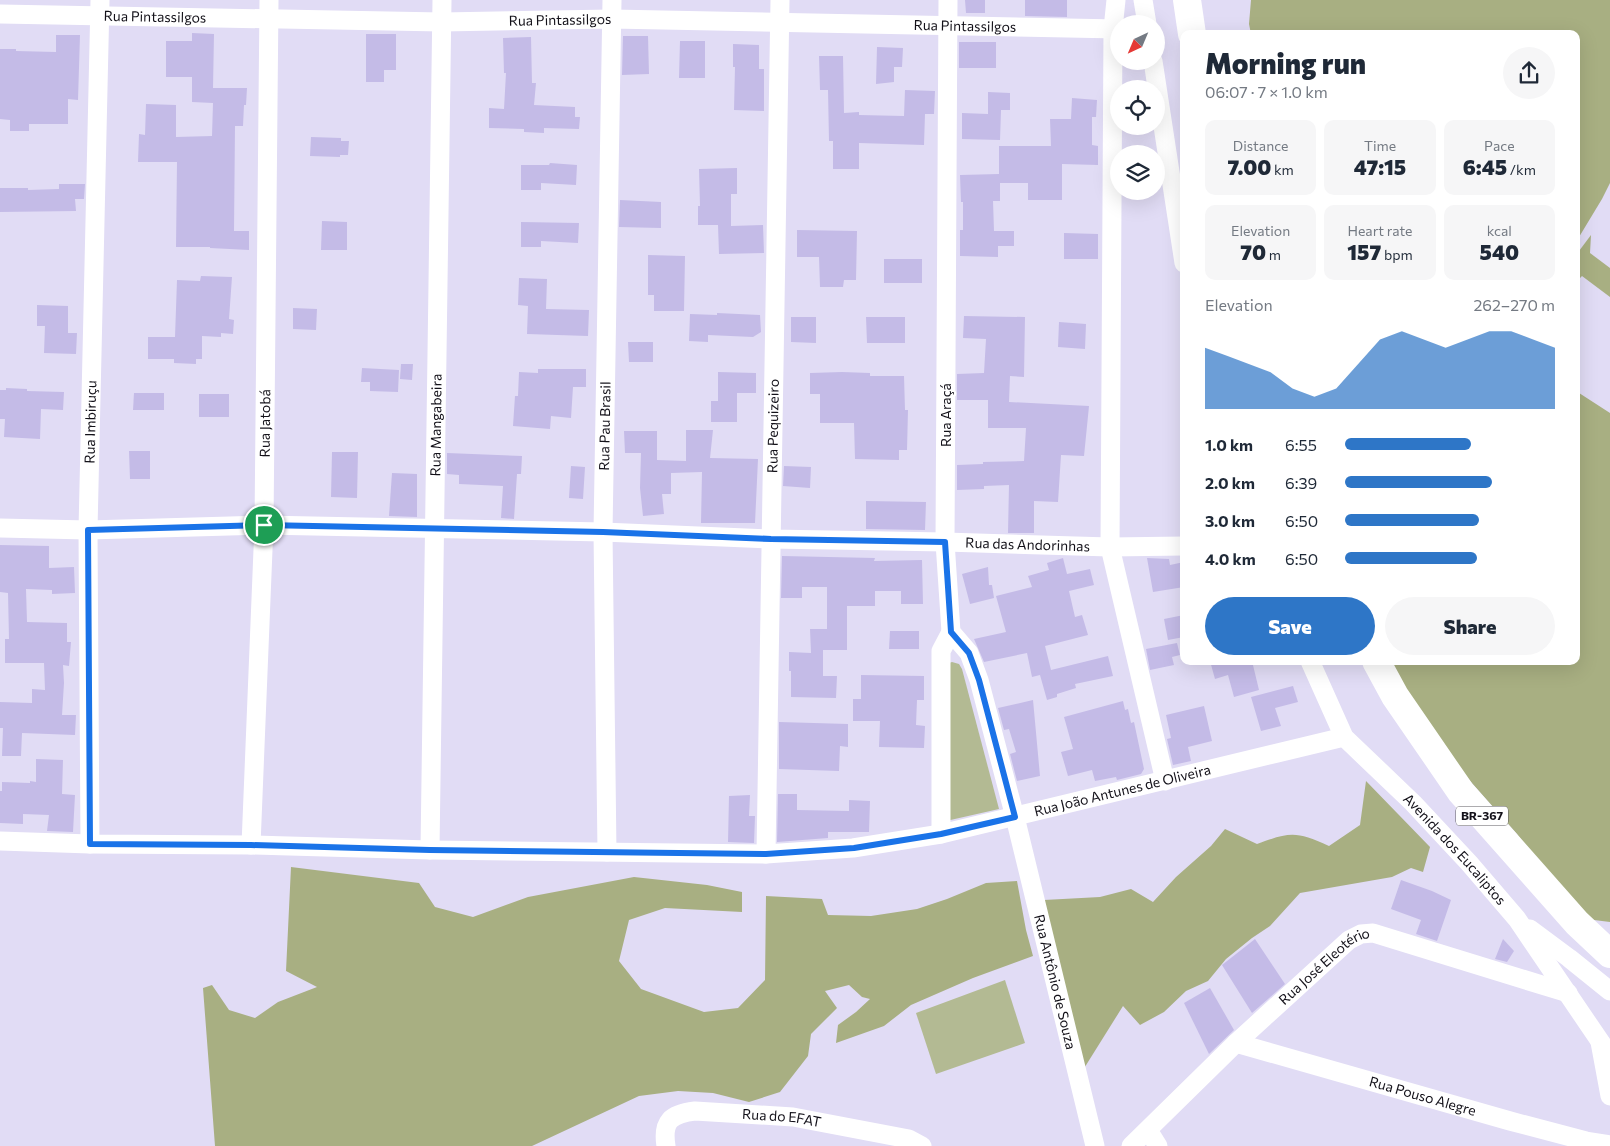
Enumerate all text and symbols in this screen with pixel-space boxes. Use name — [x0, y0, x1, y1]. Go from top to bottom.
street label: Rua Pintassilgos — [104, 7, 206, 26]
street label: Rua Pintassilgos — [508, 10, 611, 29]
north arrow — [1110, 15, 1165, 70]
map controls — [1110, 15, 1165, 200]
street label: Rua Pintassilgos — [913, 16, 1016, 35]
text: Morning run — [1205, 46, 1366, 80]
button: share — [1503, 47, 1555, 99]
button: locate — [1110, 80, 1165, 135]
text: 06:07 · 7 × 1.0 km — [1205, 82, 1328, 101]
text: Distance — [1233, 137, 1288, 154]
text: Time — [1364, 137, 1396, 154]
text: Pace — [1484, 137, 1515, 154]
button: layers — [1110, 145, 1165, 200]
text: 7.00 — [1227, 154, 1271, 179]
text: 47:15 — [1354, 154, 1406, 179]
text: 6:45 — [1463, 154, 1507, 179]
text: km — [1271, 161, 1294, 178]
text: /km — [1507, 161, 1536, 178]
text: Elevation — [1231, 222, 1290, 239]
text: Heart rate — [1347, 222, 1413, 239]
text: kcal — [1487, 222, 1512, 239]
text: 70 — [1240, 239, 1266, 264]
text: 157 — [1347, 239, 1381, 264]
text: 540 — [1480, 239, 1519, 264]
text: m — [1266, 246, 1281, 263]
text: bpm — [1381, 246, 1413, 263]
text: Elevation — [1205, 295, 1273, 314]
text: 262–270 m — [1474, 295, 1555, 314]
street label: Rua Mangabeira — [426, 374, 445, 476]
street label: Rua Pequizeiro — [763, 379, 782, 473]
street label: Rua Imbiruçu — [81, 380, 99, 464]
street label: Rua Pau Brasil — [595, 381, 614, 471]
street label: Rua Araçá — [937, 383, 954, 447]
street label: Rua Jatobá — [256, 389, 273, 457]
text: 1.0 km — [1205, 435, 1253, 454]
text: 6:55 — [1285, 435, 1317, 454]
text: 2.0 km — [1205, 473, 1255, 492]
text: 6:39 — [1285, 473, 1317, 492]
pin — [243, 504, 285, 546]
icon: arrive — [250, 511, 278, 539]
text: 3.0 km — [1205, 511, 1255, 530]
text: 6:50 — [1285, 511, 1318, 530]
street label: Rua das Andorinhas — [965, 534, 1090, 554]
text: 4.0 km — [1205, 549, 1256, 568]
text: 6:50 — [1285, 549, 1318, 568]
button: Save — [1205, 597, 1375, 655]
button: Share — [1385, 597, 1555, 655]
street label: Rua João Antunes de Oliveira — [1032, 760, 1212, 819]
street label: Avenida dos Eucaliptos — [1400, 790, 1510, 908]
road number: BR-367 — [1456, 806, 1508, 826]
street label: Rua Antônio de Souza — [1031, 912, 1080, 1051]
street label: Rua José Eleotério — [1275, 924, 1370, 1008]
street label: Rua Pouso Alegre — [1367, 1072, 1478, 1119]
street label: Rua do EFAT — [742, 1105, 823, 1130]

